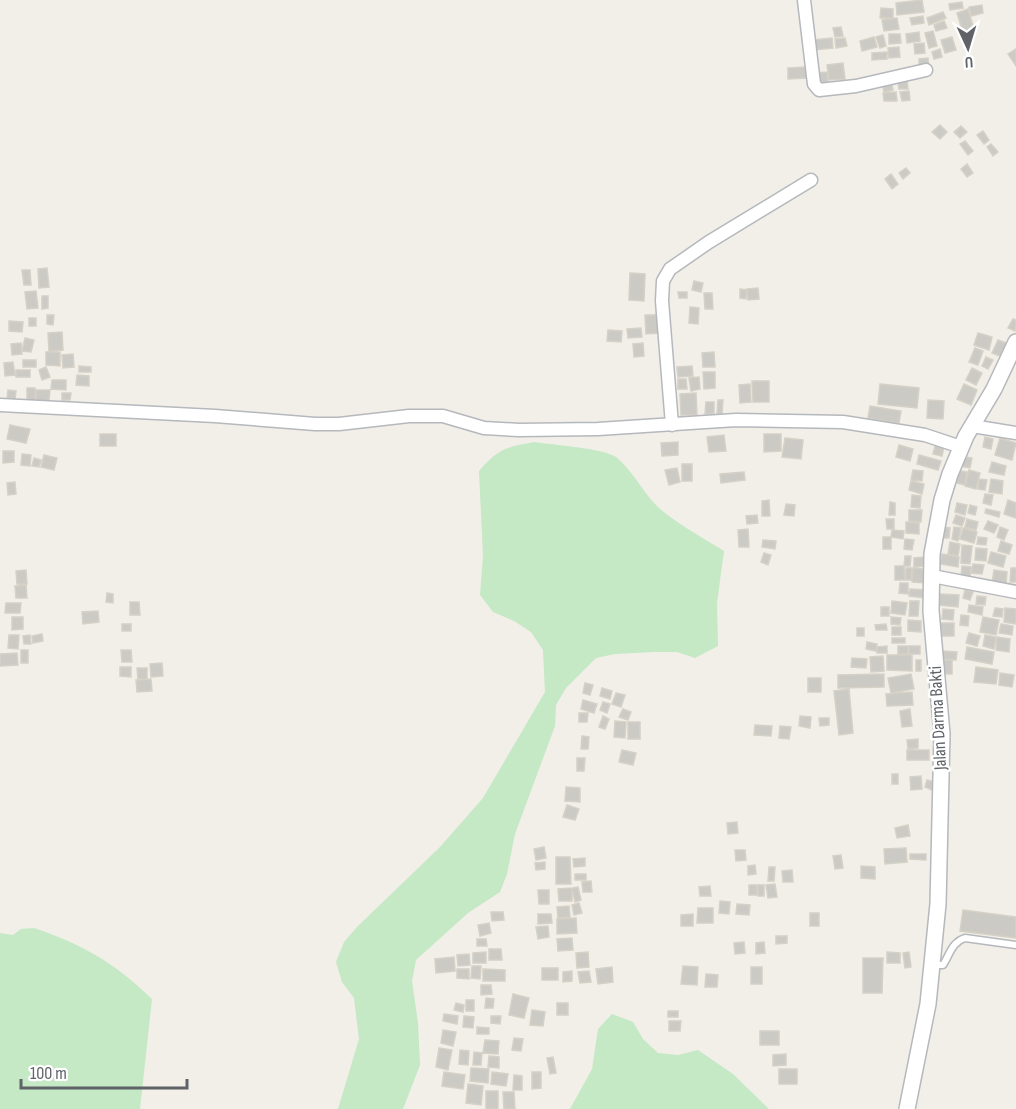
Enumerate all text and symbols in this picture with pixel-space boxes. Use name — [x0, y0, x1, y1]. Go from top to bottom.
north arrow — [938, 18, 998, 78]
text: U — [964, 52, 974, 71]
street label: Jalan Darma Bakti — [925, 665, 951, 772]
scale bar — [21, 1052, 188, 1090]
text: 100 m — [30, 1063, 67, 1084]

